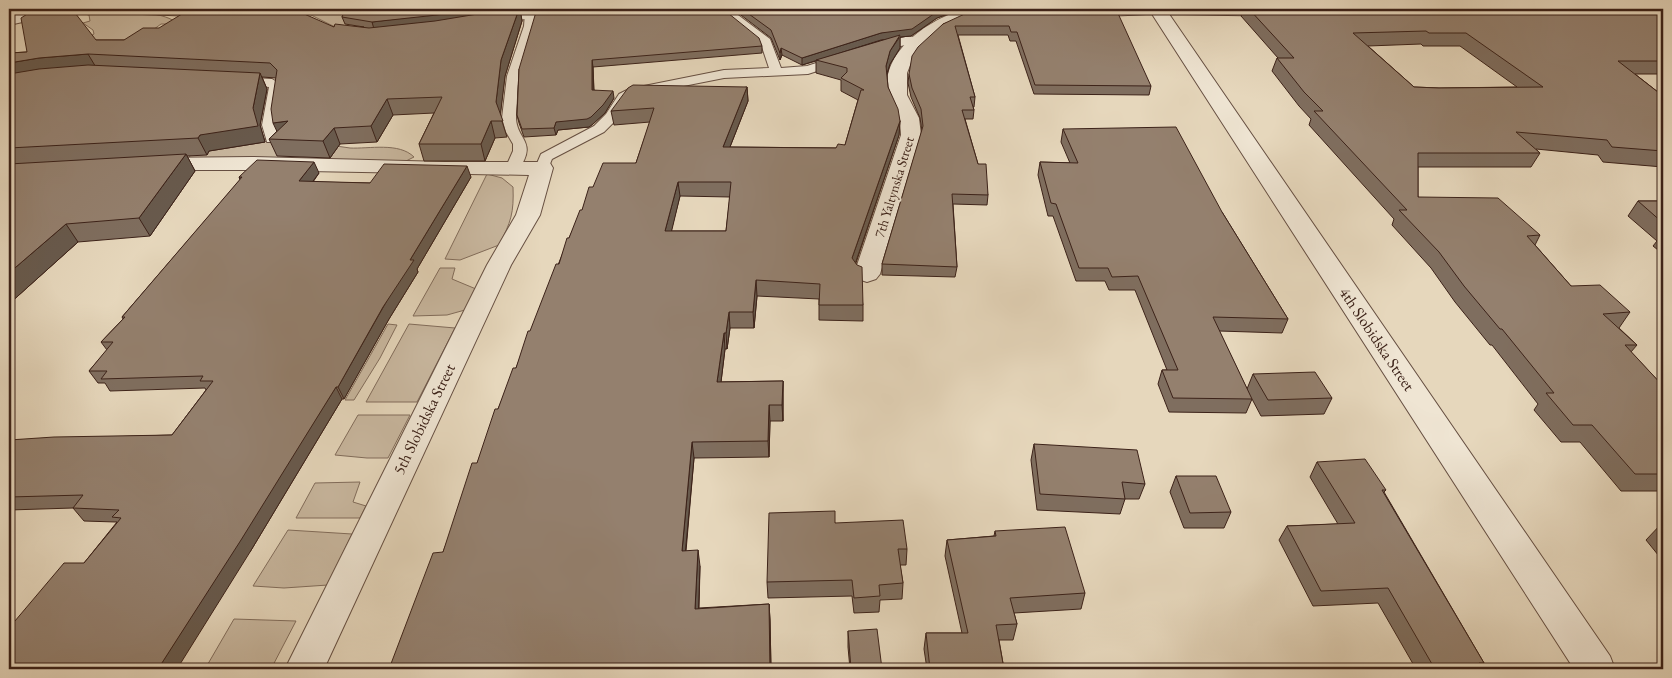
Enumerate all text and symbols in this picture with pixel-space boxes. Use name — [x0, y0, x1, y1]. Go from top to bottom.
street label: 7th Yaltynska Street — [870, 134, 918, 240]
street label: 4th Slobidska Street — [1334, 283, 1420, 395]
street label: 5th Slobidska Street — [388, 360, 460, 478]

